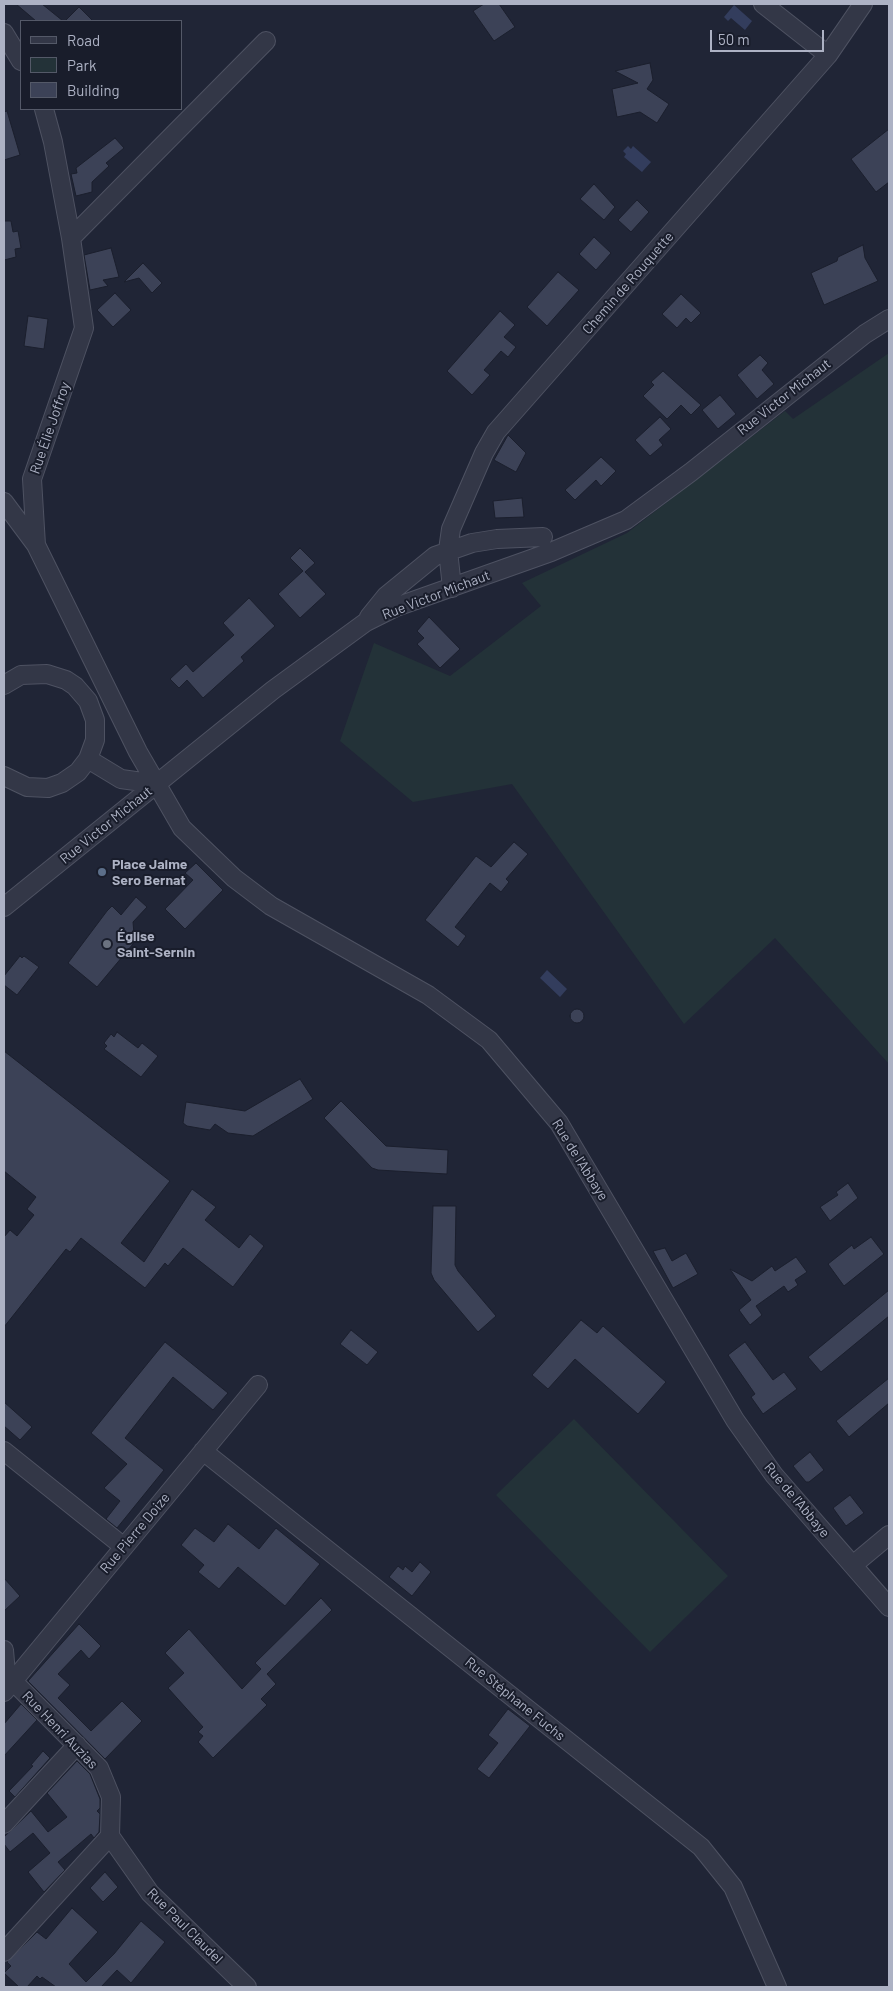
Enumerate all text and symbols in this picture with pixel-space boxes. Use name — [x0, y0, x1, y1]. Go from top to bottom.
legend — [20, 20, 182, 110]
scale bar — [713, 20, 827, 52]
text: 50 m — [718, 30, 750, 48]
text: Road — [67, 31, 100, 49]
text: Park — [67, 56, 96, 74]
text: Building — [67, 81, 120, 99]
street label: Chemin de Rouquette — [579, 228, 677, 338]
street label: Rue Victor Michaut — [734, 355, 834, 439]
street label: Rue Élie Joffroy — [26, 380, 74, 476]
street label: Rue Victor Michaut — [380, 567, 492, 623]
street label: Rue Victor Michaut — [56, 783, 156, 867]
place label: Place Jaime Sero Bernat — [112, 856, 187, 889]
marker: Place Jaime Sero Bernat — [96, 866, 108, 878]
place label: Église Saint-Sernin — [117, 928, 195, 960]
marker: Église Saint-Sernin — [101, 938, 113, 950]
street label: Rue de l'Abbaye — [548, 1116, 612, 1204]
street label: Rue de l'Abbaye — [761, 1459, 833, 1541]
street label: Rue Pierre Doize — [97, 1489, 173, 1577]
street label: Rue Stéphane Fuchs — [462, 1654, 568, 1744]
street label: Rue Henri Auzias — [19, 1688, 101, 1772]
street label: Rue Paul Claudel — [144, 1885, 226, 1967]

